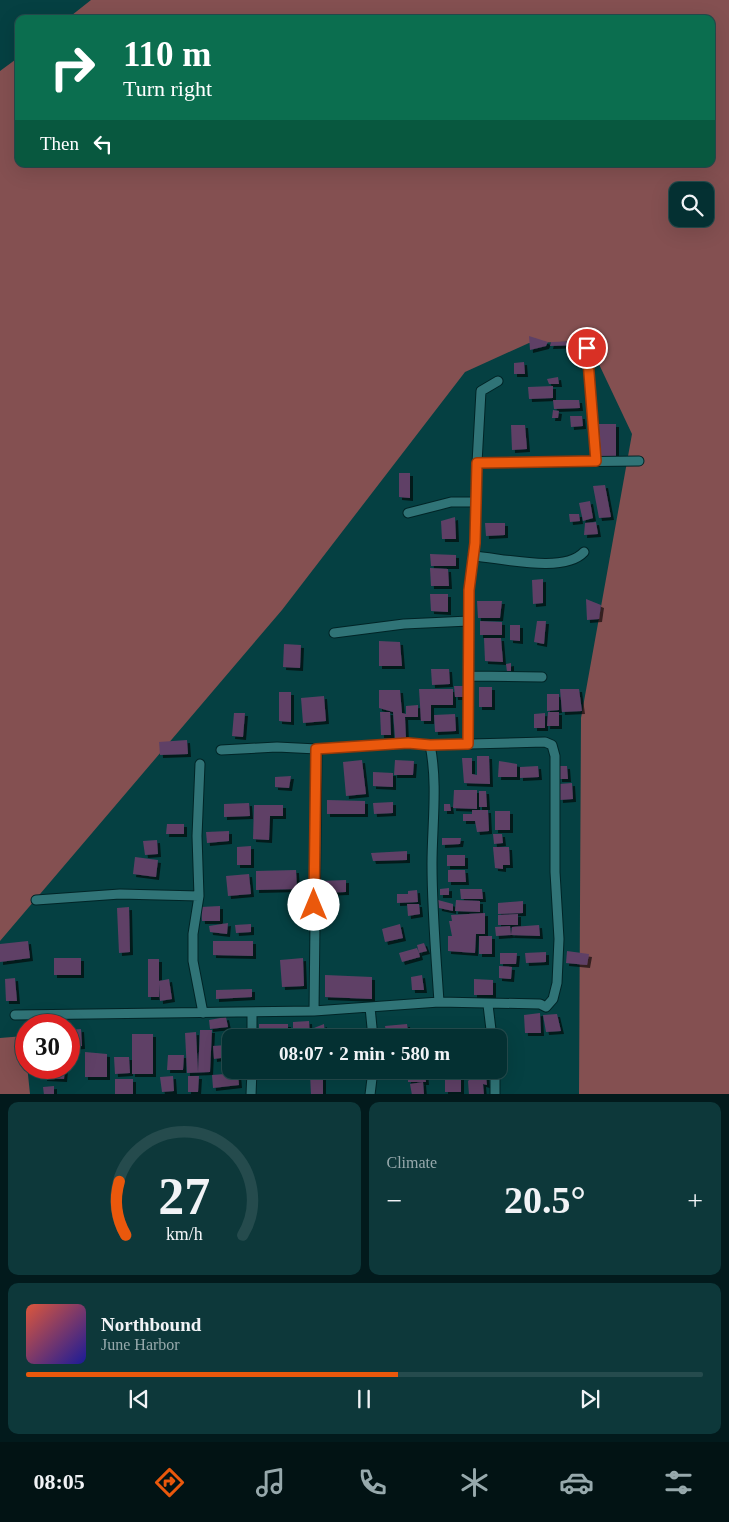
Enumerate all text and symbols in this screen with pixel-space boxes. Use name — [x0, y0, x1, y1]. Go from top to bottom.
icon: right — [40, 35, 105, 100]
text: 110 m — [123, 35, 211, 74]
text: Turn right — [123, 76, 212, 101]
icon: left — [89, 130, 117, 158]
text: Then — [40, 133, 79, 154]
map controls — [669, 182, 714, 227]
button: search — [669, 182, 714, 227]
pin — [566, 327, 608, 369]
icon: arrive — [573, 334, 601, 362]
position arrow — [287, 878, 339, 930]
speed limit sign: 30 — [15, 1014, 80, 1079]
text: 08:07 · 2 min · 580 m — [279, 1043, 450, 1064]
text: Climate — [387, 1154, 437, 1171]
text: 27 — [158, 1168, 210, 1225]
text: 20.5° — [504, 1179, 586, 1221]
text: − — [387, 1185, 402, 1216]
text: + — [687, 1185, 703, 1216]
text: km/h — [166, 1224, 203, 1244]
text: Northbound — [101, 1314, 201, 1335]
text: June Harbor — [101, 1336, 180, 1353]
icon: previous — [125, 1385, 153, 1413]
icon: pause — [350, 1385, 378, 1413]
icon: next — [576, 1385, 604, 1413]
icon: directions — [152, 1465, 187, 1500]
icon: music — [253, 1465, 288, 1500]
icon: phone — [355, 1465, 390, 1500]
icon: climate — [457, 1465, 492, 1500]
icon: car — [559, 1465, 594, 1500]
icon: filters — [661, 1465, 696, 1500]
text: 08:05 — [33, 1469, 85, 1494]

